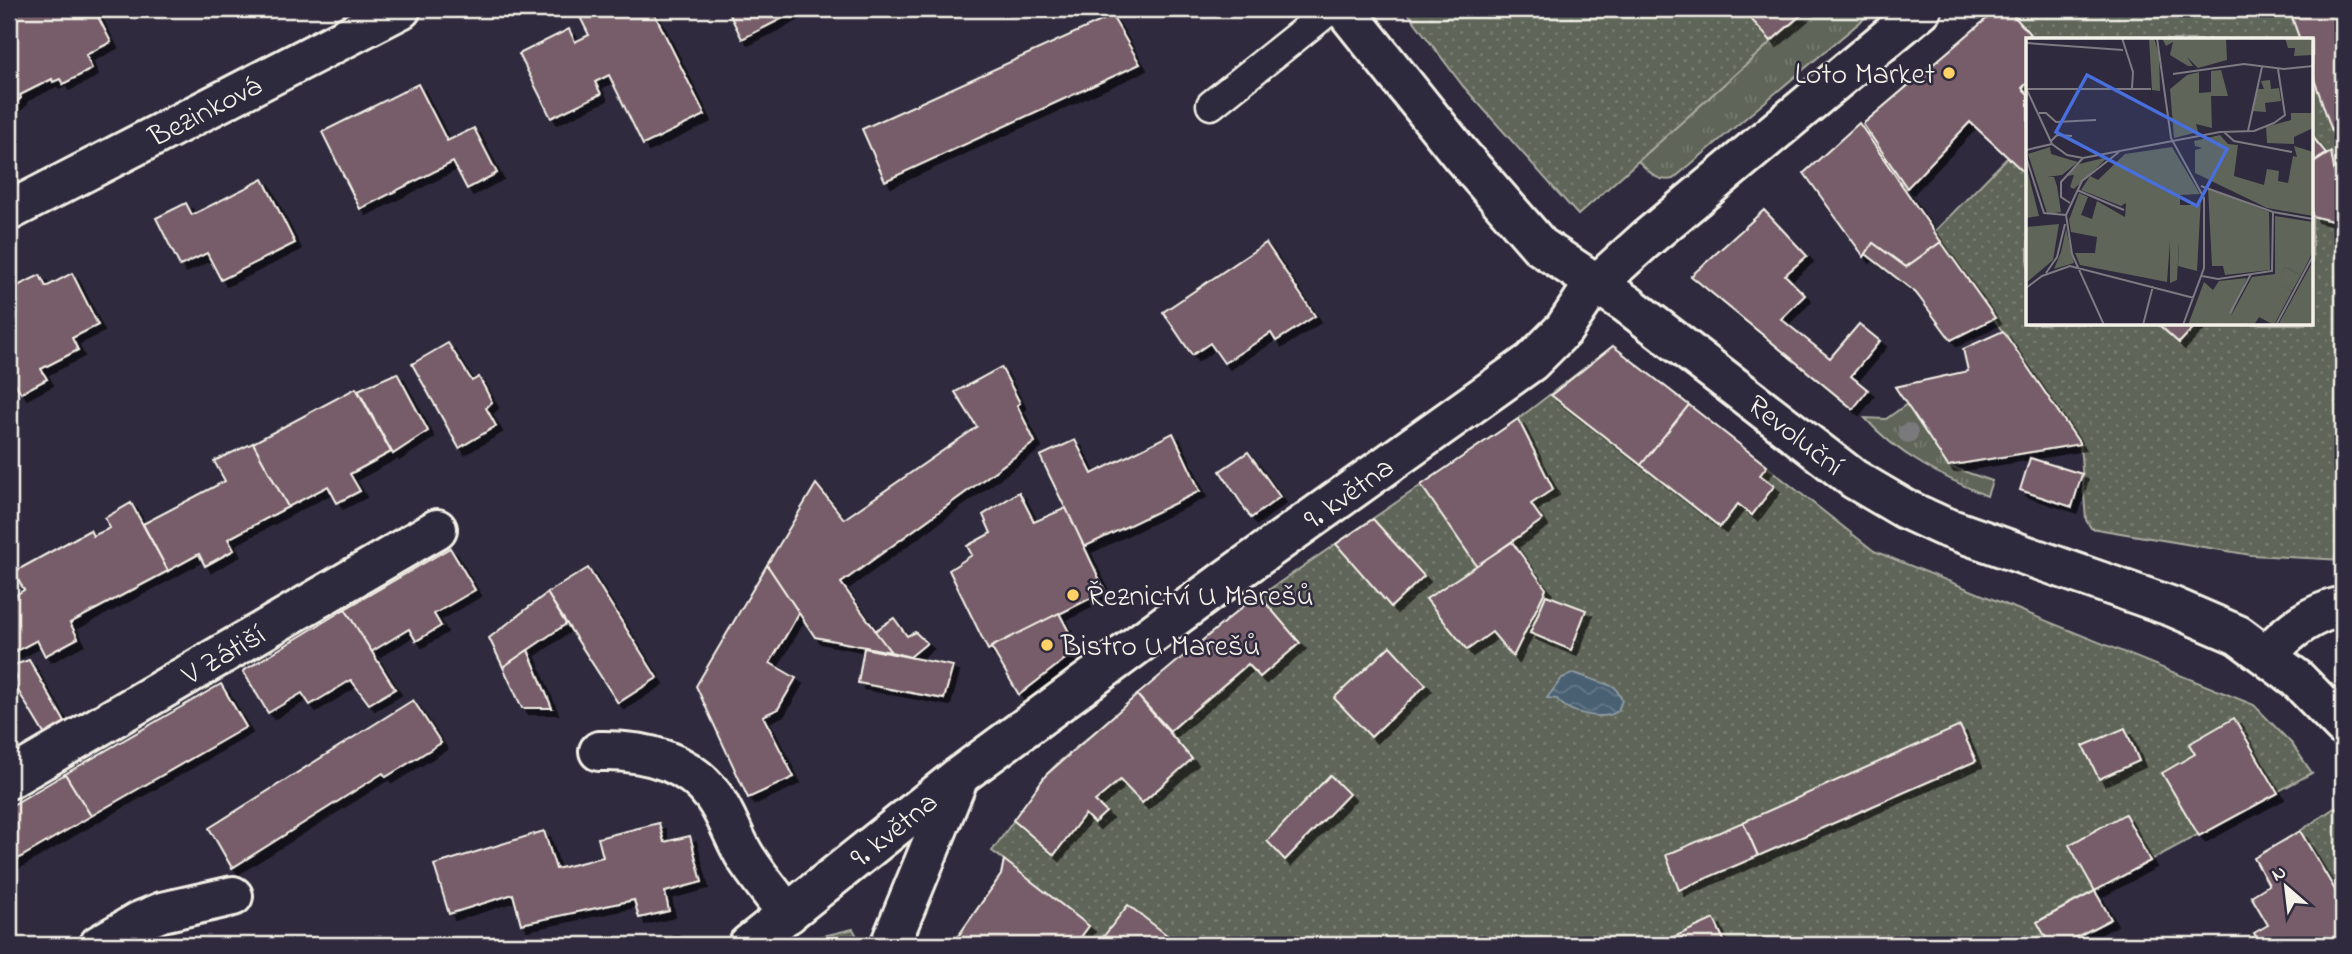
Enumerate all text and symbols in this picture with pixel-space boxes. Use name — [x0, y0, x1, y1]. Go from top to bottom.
inset map — [2026, 38, 2314, 326]
place label: Loto Market — [1795, 54, 1935, 98]
street label: Bezinková — [141, 65, 270, 161]
marker: Loto Market — [1941, 65, 1957, 81]
street label: Revoluční — [1737, 385, 1852, 489]
street label: 9. května — [1296, 447, 1404, 542]
place label: Řeznictví U Marešů — [1087, 576, 1314, 620]
marker: Řeznictví U Marešů — [1065, 587, 1081, 603]
street label: V Zátiší — [174, 615, 275, 699]
place label: Bistro U Marešů — [1060, 626, 1260, 670]
marker: Bistro U Marešů — [1039, 637, 1055, 653]
street label: 9. května — [842, 782, 949, 880]
north arrow — [2250, 852, 2320, 922]
text: N — [2267, 859, 2291, 889]

